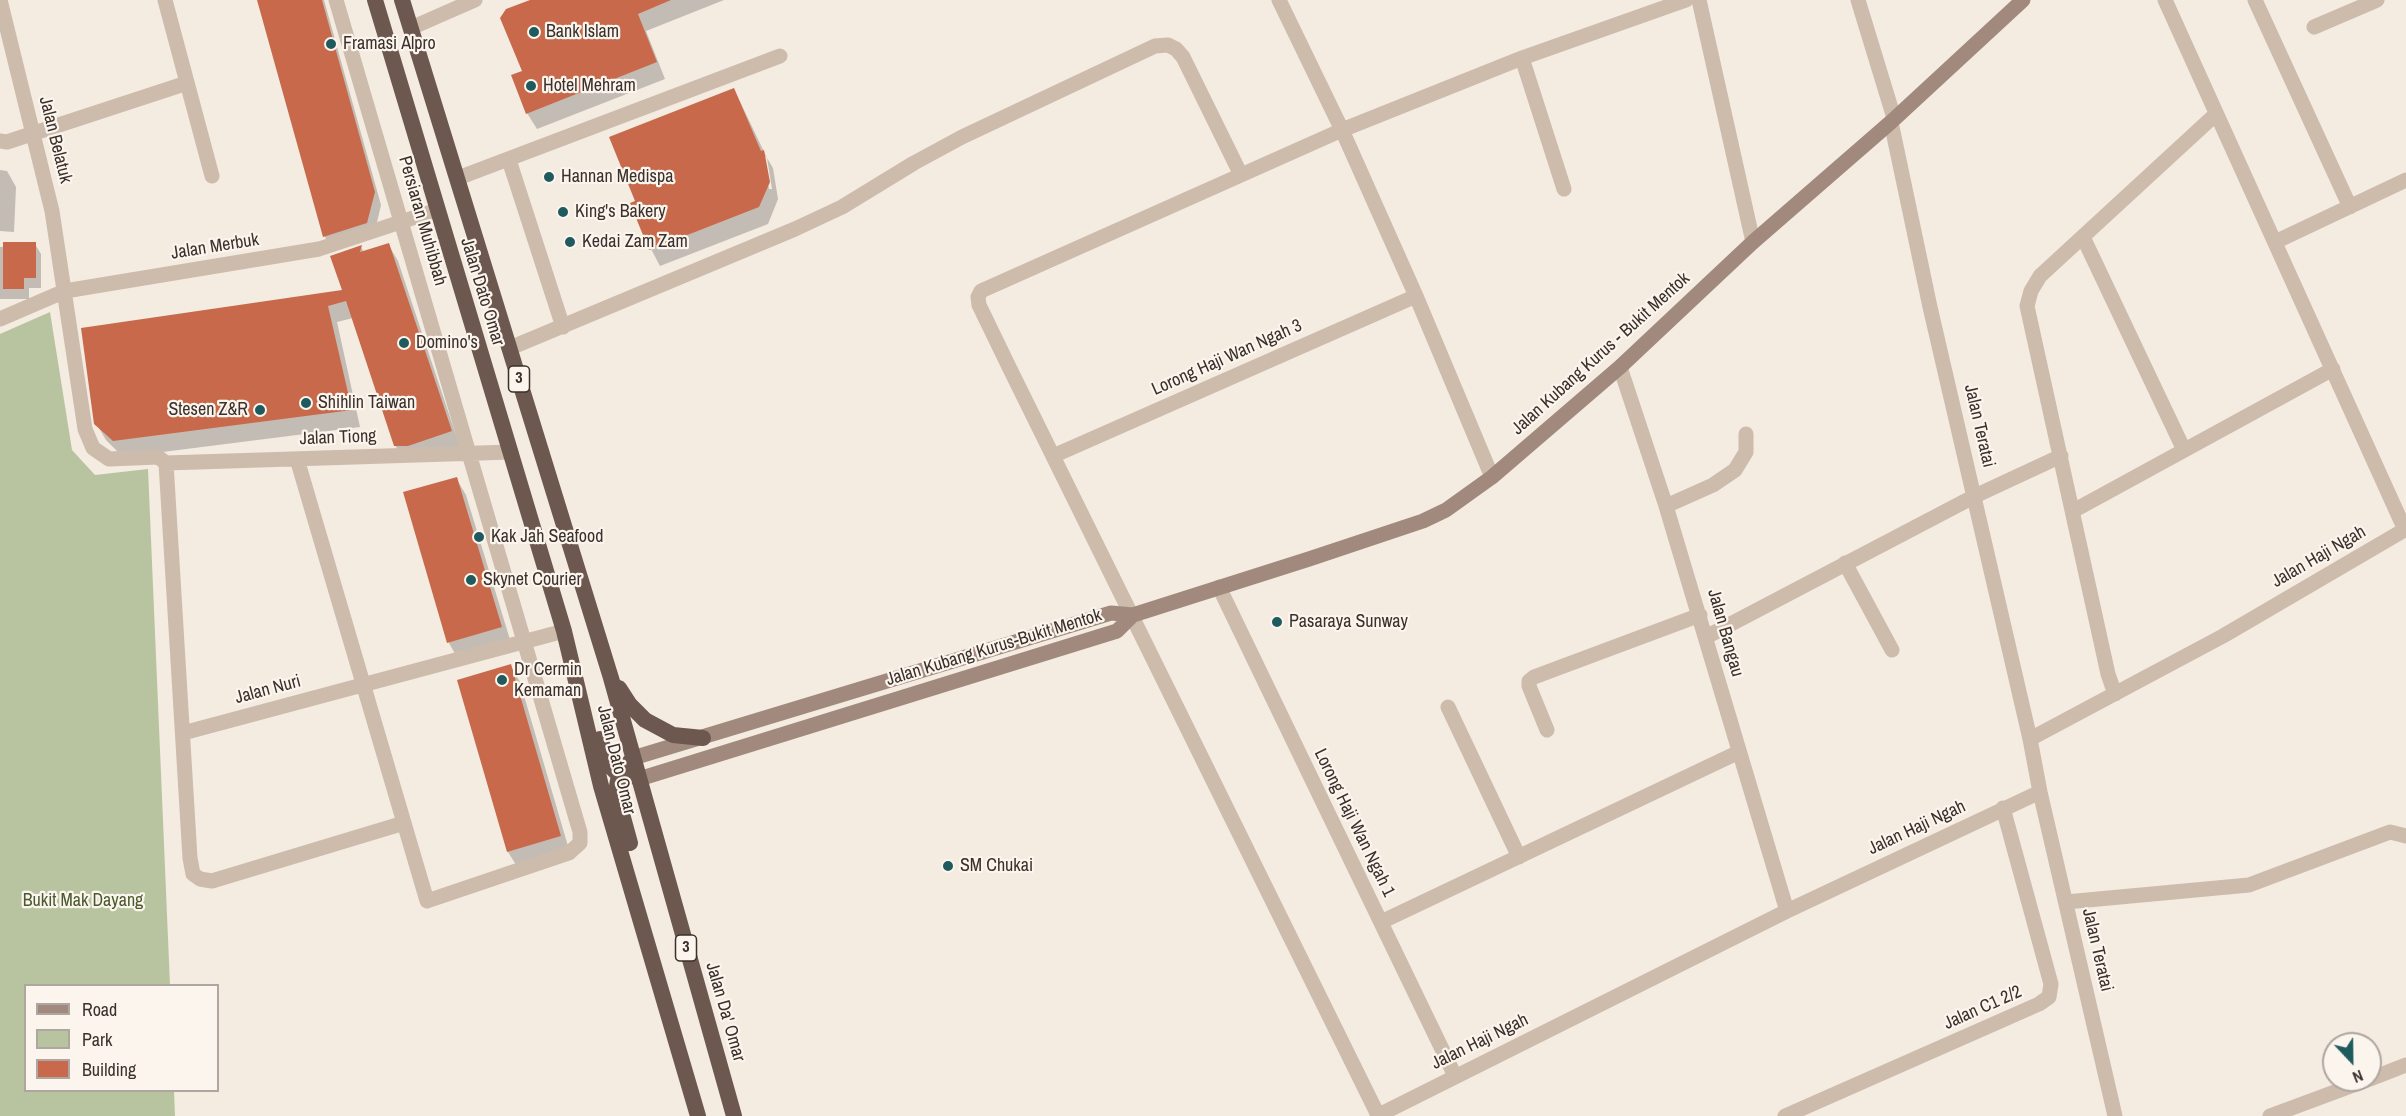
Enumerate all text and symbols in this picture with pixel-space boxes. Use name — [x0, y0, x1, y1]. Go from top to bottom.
place label: Bank Islam — [546, 21, 619, 43]
marker: Bank Islam — [527, 25, 541, 39]
place label: Framasi Alpro — [343, 33, 436, 55]
marker: Framasi Alpro — [324, 37, 338, 51]
place label: Hotel Mehram — [543, 75, 636, 97]
marker: Hotel Mehram — [524, 79, 538, 93]
street label: Jalan Belatuk — [34, 94, 76, 186]
street label: Persiaran Muhibbah — [393, 154, 451, 288]
place label: Hannan Medispa — [561, 166, 673, 188]
marker: Hannan Medispa — [542, 170, 556, 184]
place label: King's Bakery — [575, 201, 666, 223]
marker: King's Bakery — [556, 205, 570, 219]
street label: Jalan Merbuk — [170, 229, 260, 265]
place label: Kedai Zam Zam — [582, 231, 688, 253]
street label: Jalan Dato Omar — [455, 235, 509, 349]
marker: Kedai Zam Zam — [563, 235, 577, 249]
street label: Jalan Kubang Kurus - Bukit Mentok — [1507, 268, 1695, 440]
street label: Lorong Haji Wan Ngah 3 — [1149, 315, 1305, 401]
place label: Domino's — [416, 332, 478, 354]
marker: Domino's — [397, 336, 411, 350]
road number: 3 — [508, 366, 530, 392]
street label: Jalan Teratai — [1959, 382, 1999, 470]
place label: Shihlin Taiwan — [318, 392, 415, 414]
marker: Shihlin Taiwan — [299, 396, 313, 410]
place label: Stesen Z&R — [168, 399, 248, 421]
marker: Stesen Z&R — [253, 403, 267, 417]
street label: Jalan Tiong — [299, 426, 377, 450]
street label: Jalan Haji Ngah — [2268, 521, 2370, 593]
place label: Kak Jah Seafood — [491, 526, 603, 548]
marker: Kak Jah Seafood — [472, 530, 486, 544]
place label: Skynet Courier — [483, 569, 581, 591]
marker: Skynet Courier — [464, 573, 478, 587]
street label: Jalan Bangau — [1702, 587, 1748, 679]
street label: Jalan Kubang Kurus-Bukit Mentok — [884, 605, 1104, 691]
place label: Pasaraya Sunway — [1289, 611, 1408, 633]
marker: Pasaraya Sunway — [1270, 615, 1284, 629]
place label: Dr Cermin Kemaman — [514, 659, 582, 702]
street label: Jalan Nuri — [233, 671, 303, 709]
marker: Dr Cermin Kemaman — [495, 673, 509, 687]
street label: Jalan Dato Omar — [592, 703, 640, 817]
street label: Lorong Haji Wan Ngah 1 — [1309, 746, 1399, 900]
street label: Jalan Haji Ngah — [1865, 796, 1969, 860]
place label: SM Chukai — [960, 855, 1033, 877]
marker: SM Chukai — [941, 859, 955, 873]
park label: Bukit Mak Dayang — [23, 890, 143, 912]
street label: Jalan Teratai — [2077, 906, 2117, 994]
road number: 3 — [676, 935, 696, 961]
street label: Jalan Da' Omar — [701, 960, 749, 1064]
street label: Jalan C1 2/2 — [1941, 981, 2025, 1035]
legend — [24, 984, 219, 1092]
text: Road — [82, 997, 117, 1022]
street label: Jalan Haji Ngah — [1428, 1009, 1532, 1075]
text: Park — [82, 1027, 112, 1052]
north arrow — [2322, 1032, 2382, 1092]
text: Building — [82, 1057, 136, 1082]
text: N — [2349, 1065, 2367, 1089]

